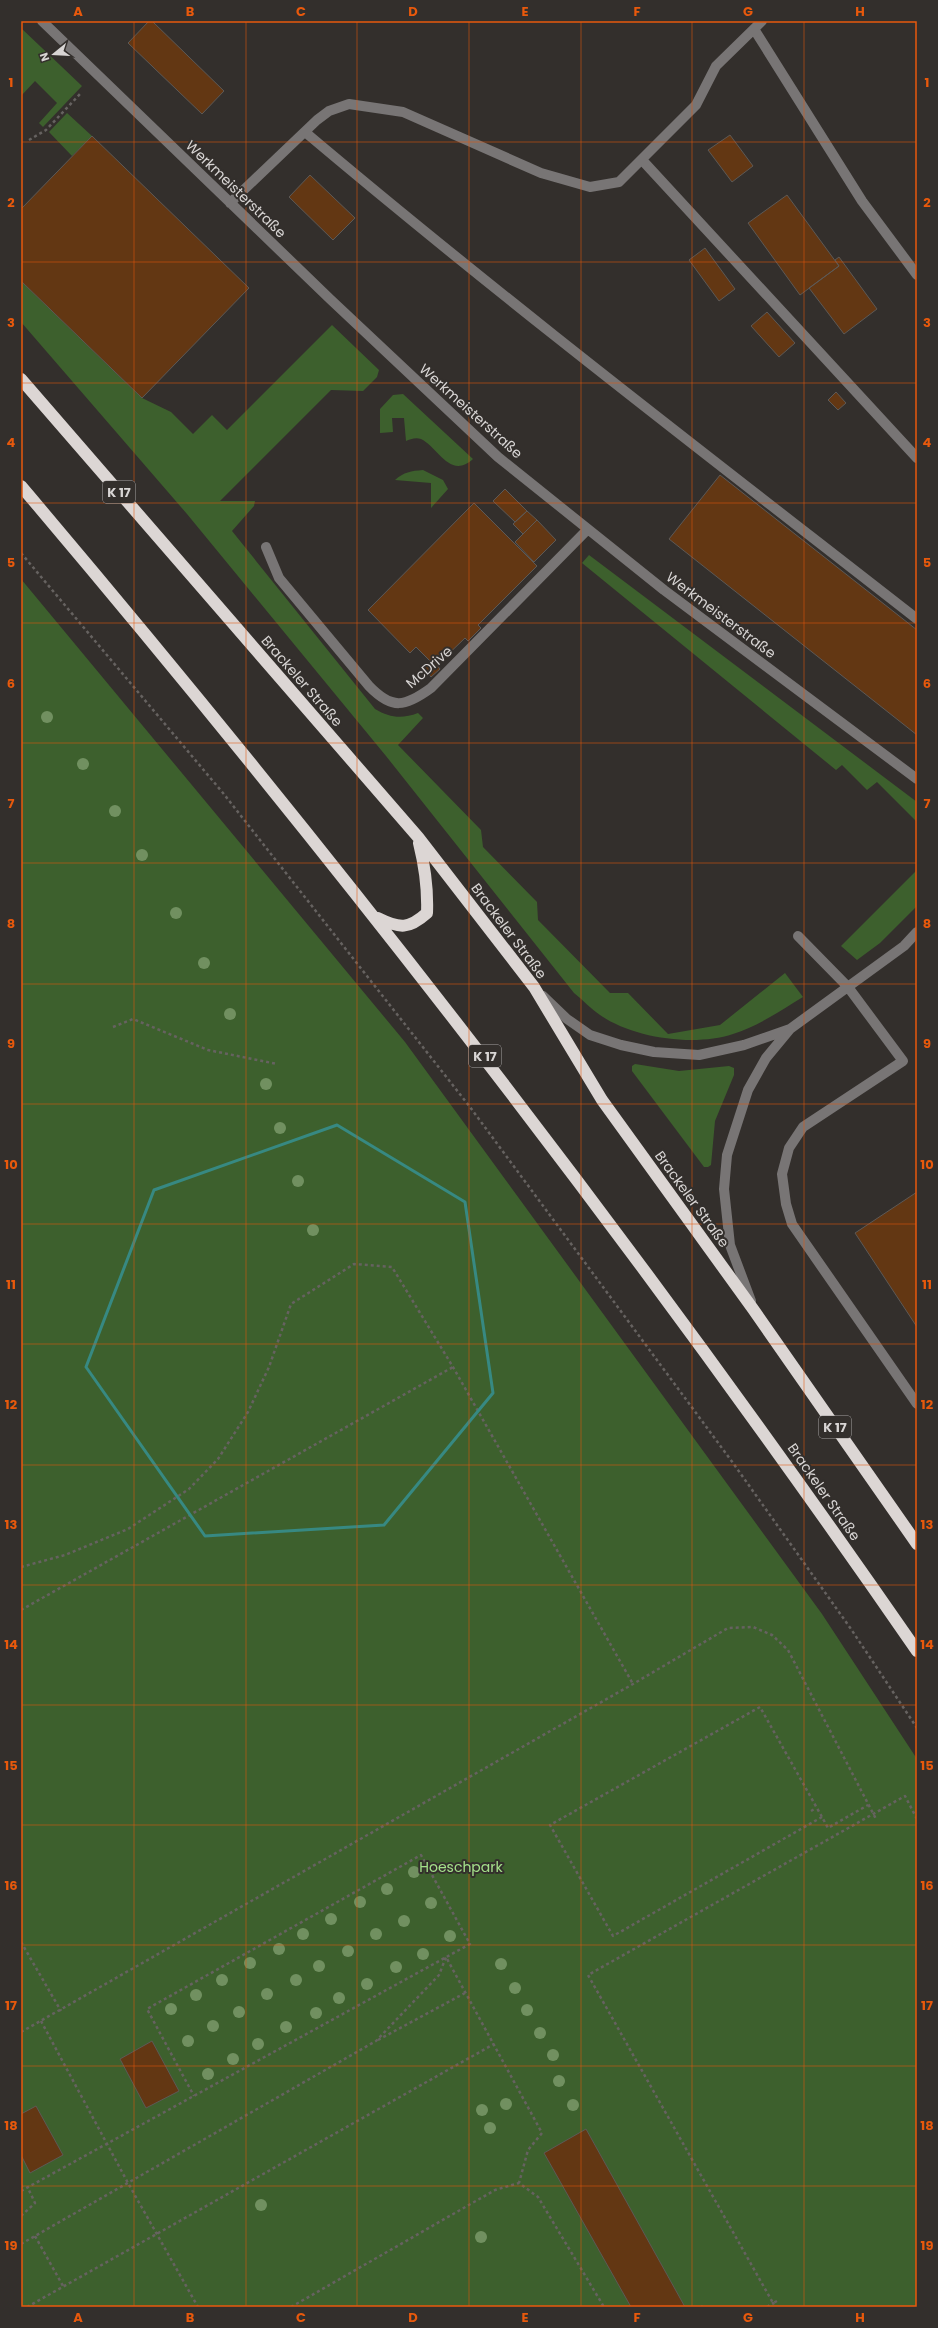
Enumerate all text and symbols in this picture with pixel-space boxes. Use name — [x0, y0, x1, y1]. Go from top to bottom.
text: A — [73, 2, 83, 21]
text: B — [186, 2, 195, 21]
text: C — [296, 2, 306, 21]
text: D — [408, 2, 418, 21]
text: E — [521, 2, 529, 21]
text: F — [633, 2, 641, 21]
text: G — [743, 2, 753, 21]
text: H — [855, 2, 865, 21]
north arrow — [34, 34, 74, 74]
text: N — [36, 51, 53, 64]
text: 1 — [9, 73, 13, 92]
text: 1 — [925, 73, 929, 92]
street label: Werkmeisterstraße — [181, 136, 291, 243]
text: 2 — [7, 193, 15, 212]
text: 2 — [923, 193, 931, 212]
text: 3 — [7, 313, 15, 332]
text: 3 — [923, 313, 931, 332]
street label: Werkmeisterstraße — [415, 359, 527, 463]
text: 4 — [7, 433, 16, 452]
text: 4 — [923, 433, 932, 452]
road number: K 17 — [103, 481, 135, 503]
text: 5 — [7, 553, 15, 572]
text: 5 — [923, 553, 931, 572]
street label: Werkmeisterstraße — [662, 567, 780, 663]
street label: Brackeler Straße — [257, 631, 347, 731]
street label: McDrive — [401, 641, 457, 693]
text: 6 — [7, 674, 15, 693]
text: 6 — [923, 674, 931, 693]
text: 7 — [8, 794, 15, 813]
text: 7 — [924, 794, 931, 813]
street label: Brackeler Straße — [466, 879, 552, 983]
text: 8 — [7, 914, 15, 933]
text: 8 — [923, 914, 931, 933]
text: 9 — [7, 1034, 15, 1053]
text: 9 — [923, 1034, 931, 1053]
road number: K 17 — [469, 1045, 501, 1067]
street label: Brackeler Straße — [650, 1147, 734, 1252]
text: 10 — [4, 1155, 18, 1174]
text: 10 — [920, 1155, 934, 1174]
text: 11 — [6, 1275, 16, 1294]
text: 11 — [922, 1275, 932, 1294]
text: 12 — [5, 1395, 18, 1414]
text: 12 — [921, 1395, 934, 1414]
road number: K 17 — [819, 1416, 851, 1438]
street label: Brackeler Straße — [783, 1439, 865, 1545]
text: 13 — [5, 1515, 18, 1534]
text: 13 — [921, 1515, 934, 1534]
text: 14 — [4, 1635, 18, 1654]
text: 14 — [920, 1635, 934, 1654]
text: 15 — [4, 1756, 18, 1775]
text: 15 — [920, 1756, 934, 1775]
park label: Hoeschpark — [419, 1857, 504, 1877]
text: 16 — [4, 1876, 18, 1895]
text: 16 — [920, 1876, 934, 1895]
text: 17 — [5, 1996, 17, 2015]
text: 17 — [921, 1996, 933, 2015]
text: 18 — [4, 2116, 18, 2135]
text: 18 — [920, 2116, 934, 2135]
text: 19 — [5, 2236, 17, 2255]
text: 19 — [921, 2236, 933, 2255]
text: A — [73, 2308, 83, 2327]
text: B — [186, 2308, 195, 2327]
text: C — [296, 2308, 306, 2327]
text: D — [408, 2308, 418, 2327]
text: E — [521, 2308, 529, 2327]
text: F — [633, 2308, 641, 2327]
text: G — [743, 2308, 753, 2327]
text: H — [855, 2308, 865, 2327]

